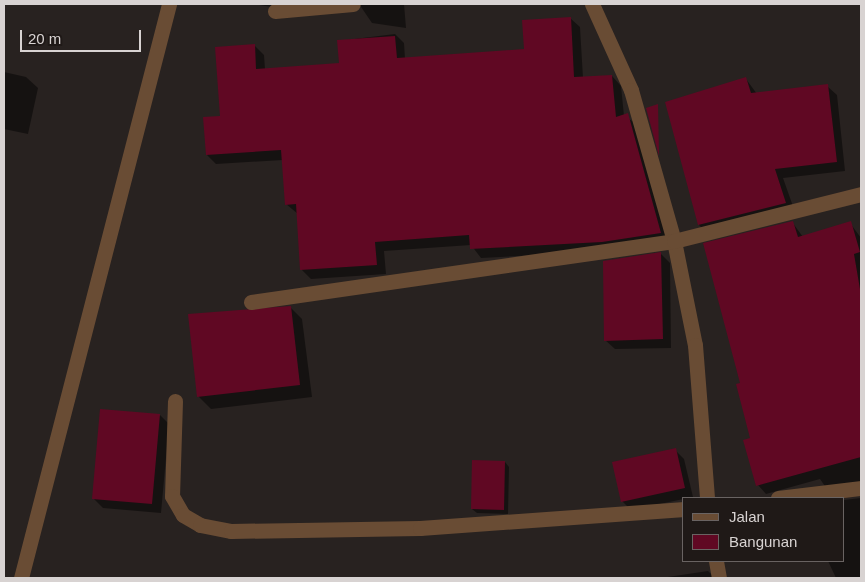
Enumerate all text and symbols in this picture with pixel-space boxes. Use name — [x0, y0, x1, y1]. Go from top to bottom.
scale bar — [22, 20, 144, 52]
text: 20 m — [28, 30, 61, 47]
legend — [682, 497, 845, 562]
text: Jalan — [729, 508, 765, 525]
text: Bangunan — [729, 533, 797, 550]

